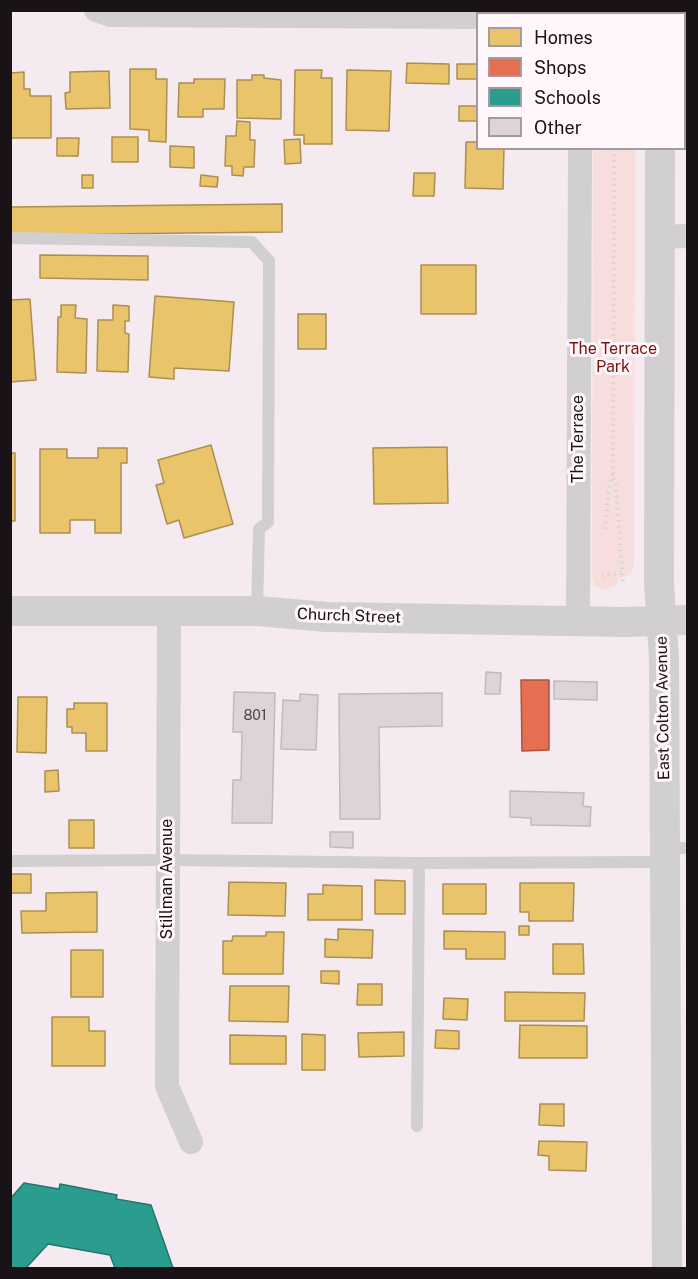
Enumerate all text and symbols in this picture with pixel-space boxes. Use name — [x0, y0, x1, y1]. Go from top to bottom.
legend — [476, 12, 686, 150]
text: Homes — [534, 27, 593, 48]
text: Shops — [534, 57, 586, 78]
text: Schools — [534, 87, 601, 108]
text: Other — [534, 117, 582, 138]
park label: The Terrace Park — [569, 339, 657, 377]
street label: The Terrace — [568, 395, 588, 483]
street label: Church Street — [297, 605, 401, 627]
street label: East Colton Avenue — [652, 636, 674, 780]
house number: 801 — [243, 708, 267, 724]
street label: Stillman Avenue — [157, 819, 177, 939]

